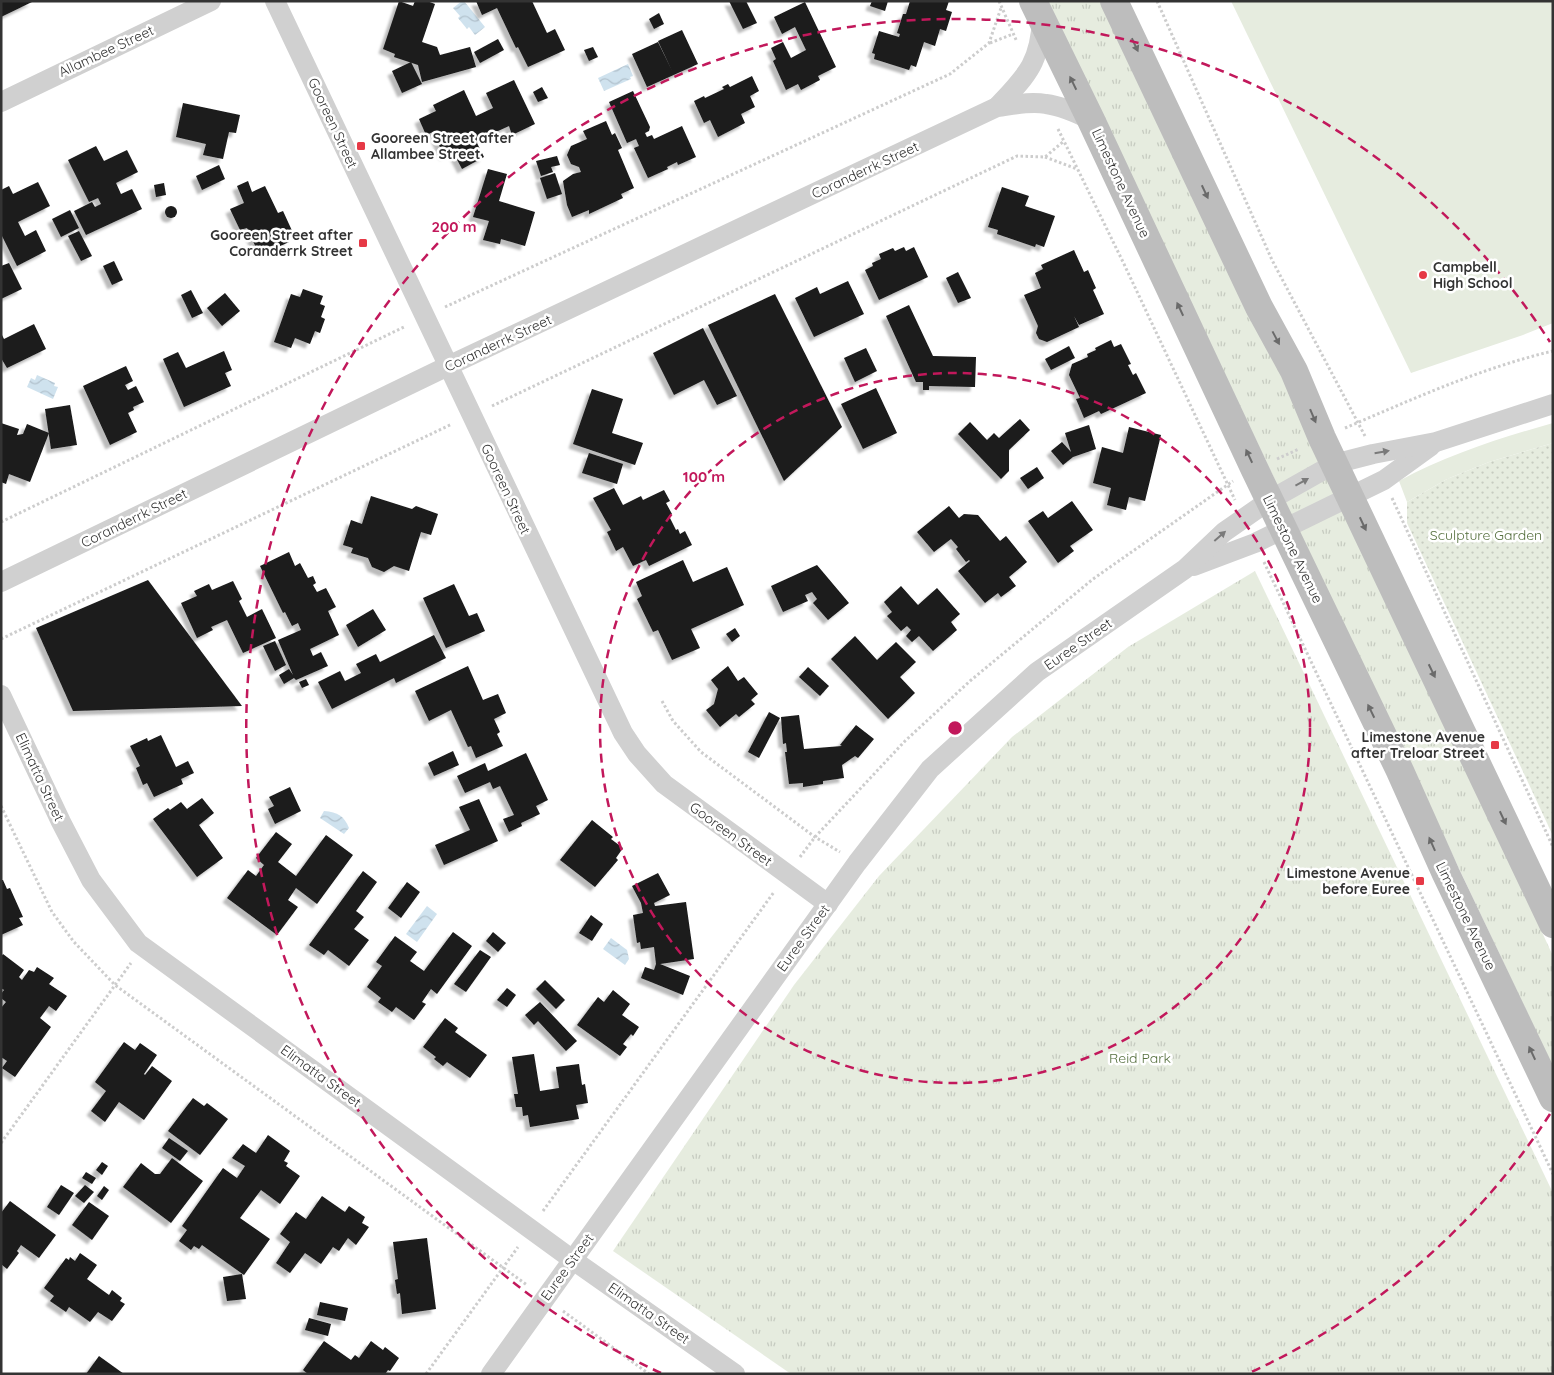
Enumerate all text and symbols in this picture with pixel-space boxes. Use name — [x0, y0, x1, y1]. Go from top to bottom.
street label: Allambee Street — [55, 21, 157, 81]
one-way arrow — [1131, 38, 1139, 52]
street label: Gooreen Street — [304, 75, 362, 171]
one-way arrow — [1069, 75, 1077, 90]
street label: Limestone Avenue — [1088, 125, 1154, 241]
place label: Gooreen Street after Allambee Street — [371, 129, 514, 163]
street label: Coranderrk Street — [809, 137, 922, 203]
marker: Gooreen Street after Allambee Street — [355, 140, 367, 152]
one-way arrow — [1201, 185, 1209, 199]
text: 200 m — [432, 217, 477, 236]
place label: Gooreen Street after Coranderrk Street — [210, 226, 353, 260]
marker: Gooreen Street after Coranderrk Street — [357, 237, 369, 249]
place label: Campbell High School — [1433, 258, 1513, 292]
marker: Campbell High School — [1417, 269, 1429, 281]
one-way arrow — [1175, 302, 1183, 316]
street label: Coranderrk Street — [442, 310, 555, 376]
one-way arrow — [1272, 331, 1280, 345]
one-way arrow — [1309, 409, 1317, 423]
street label: Gooreen Street — [477, 441, 535, 537]
one-way arrow — [1374, 448, 1390, 456]
one-way arrow — [1244, 449, 1252, 463]
text: 100 m — [683, 467, 725, 486]
one-way arrow — [1295, 478, 1309, 486]
street label: Coranderrk Street — [78, 484, 190, 552]
street label: Limestone Avenue — [1259, 492, 1327, 606]
one-way arrow — [1359, 517, 1367, 531]
park label: Sculpture Garden — [1430, 526, 1542, 544]
one-way arrow — [1214, 530, 1226, 542]
street label: Euree Street — [1041, 614, 1116, 674]
one-way arrow — [1429, 664, 1437, 678]
one-way arrow — [1367, 704, 1375, 718]
centre of rings — [946, 719, 964, 737]
place label: Limestone Avenue after Treloar Street — [1351, 728, 1485, 762]
street label: Elimatta Street — [12, 730, 68, 824]
marker: Limestone Avenue after Treloar Street — [1489, 739, 1501, 751]
street label: Gooreen Street — [686, 798, 776, 870]
one-way arrow — [1499, 811, 1507, 825]
one-way arrow — [1428, 837, 1436, 851]
street label: Limestone Avenue — [1432, 859, 1500, 973]
place label: Limestone Avenue before Euree — [1287, 864, 1410, 898]
marker: Limestone Avenue before Euree — [1414, 875, 1426, 887]
street label: Euree Street — [773, 901, 834, 975]
street label: Elimatta Street — [277, 1041, 365, 1111]
one-way arrow — [1528, 1046, 1536, 1061]
park label: Reid Park — [1109, 1049, 1171, 1067]
street label: Euree Street — [537, 1230, 598, 1304]
street label: Elimatta Street — [605, 1278, 693, 1348]

